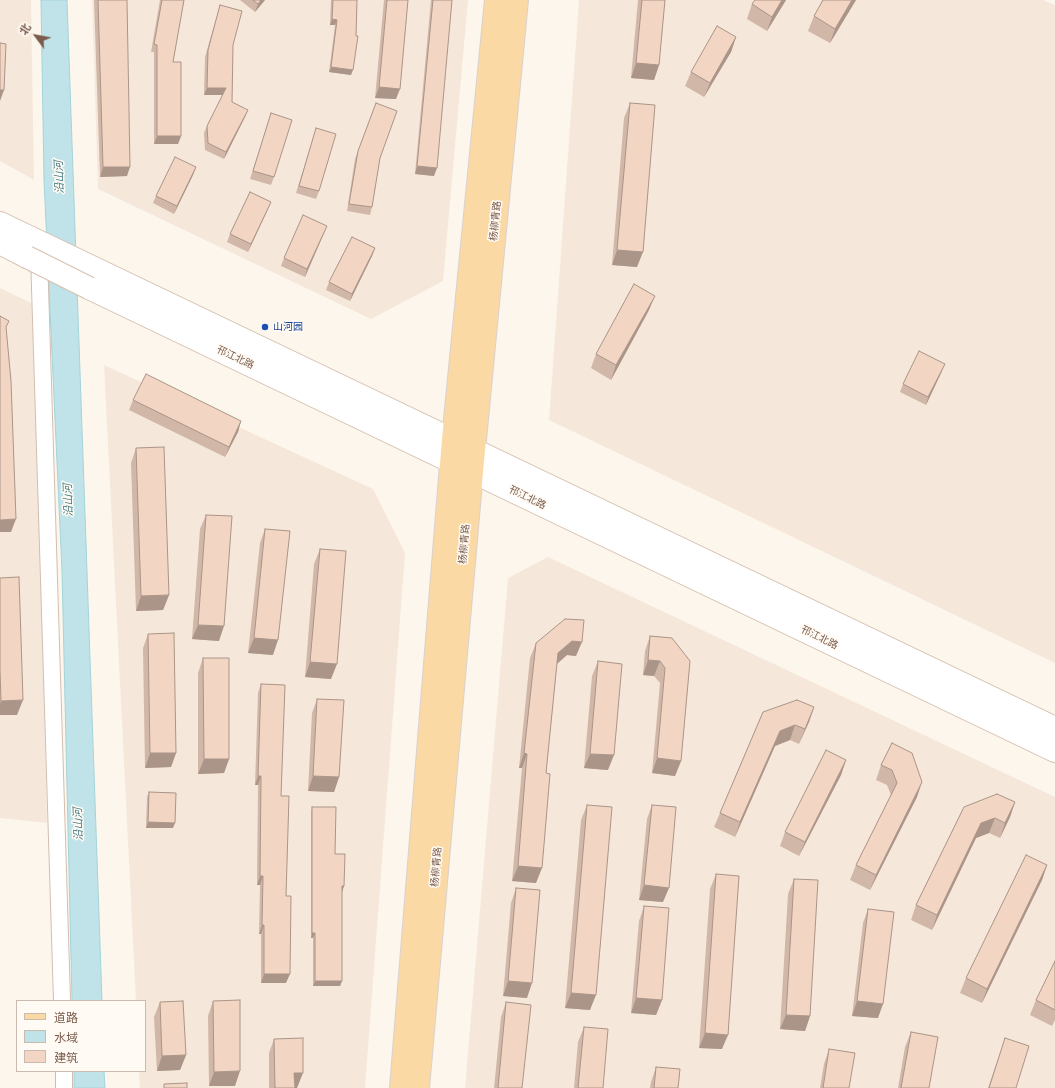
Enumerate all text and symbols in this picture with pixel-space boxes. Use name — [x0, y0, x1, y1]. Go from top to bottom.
north arrow — [16, 16, 56, 56]
text: 北 — [17, 21, 34, 37]
water label: 沿山河 — [53, 160, 67, 194]
street label: 杨柳青路 — [488, 200, 504, 242]
place label: 山河园 — [273, 321, 303, 333]
marker: 山河园 — [260, 322, 270, 332]
street label: 邗江北路 — [214, 344, 256, 372]
water label: 沿山河 — [62, 483, 76, 517]
street label: 邗江北路 — [506, 484, 548, 512]
street label: 杨柳青路 — [457, 524, 473, 564]
street label: 邗江北路 — [798, 624, 840, 652]
water label: 沿山河 — [72, 807, 86, 841]
street label: 杨柳青路 — [429, 847, 445, 887]
legend — [16, 1000, 146, 1072]
text: 道路 — [54, 1011, 78, 1025]
text: 水域 — [54, 1031, 78, 1045]
text: 建筑 — [54, 1051, 78, 1065]

